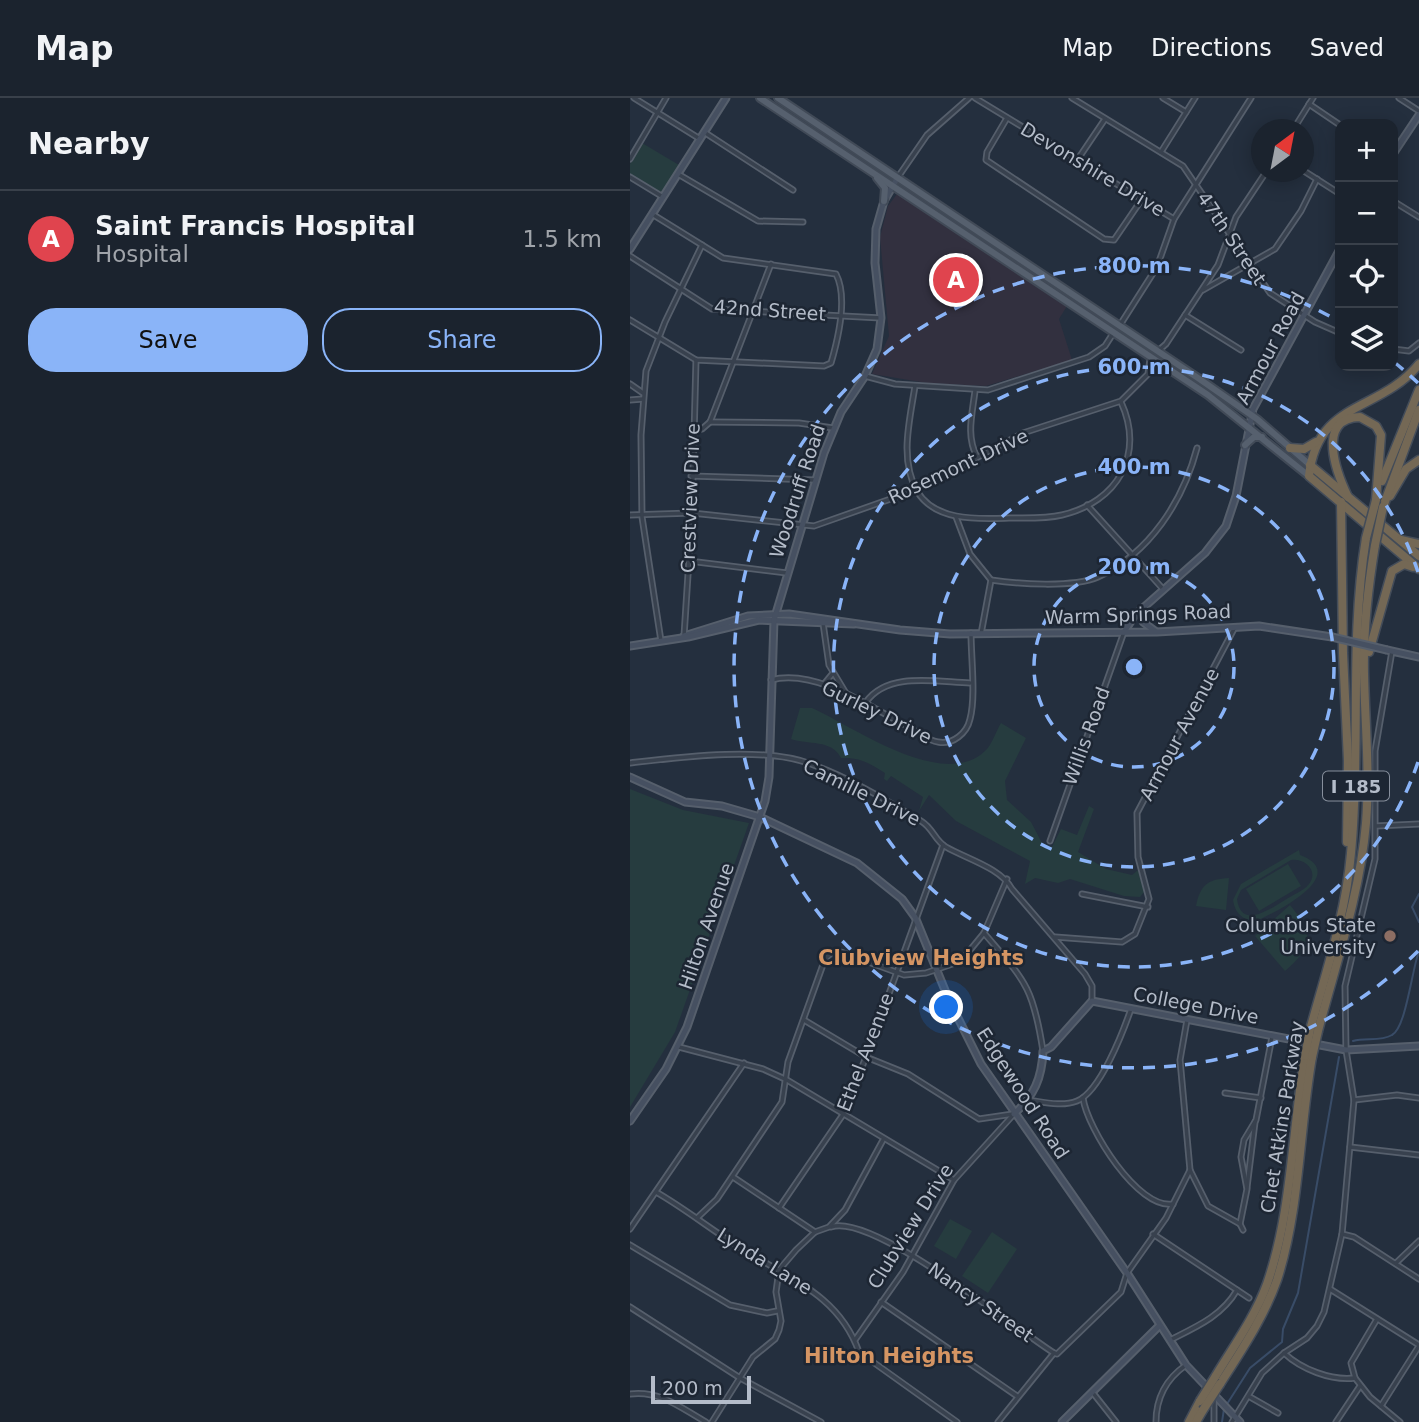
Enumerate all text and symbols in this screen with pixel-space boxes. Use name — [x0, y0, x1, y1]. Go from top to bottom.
text: Map — [35, 29, 114, 68]
text: Map — [1062, 34, 1113, 62]
text: Directions — [1151, 34, 1272, 62]
text: Saved — [1310, 34, 1384, 62]
street label: Devonshire Drive — [1017, 117, 1169, 221]
north arrow — [1251, 119, 1314, 182]
map controls — [1335, 119, 1398, 371]
button: + — [1335, 119, 1398, 182]
text: Nearby — [28, 126, 150, 161]
button: − — [1335, 182, 1398, 245]
street label: 47th Street — [1193, 187, 1271, 289]
text: Saint Francis Hospital — [95, 211, 416, 241]
text: A — [42, 226, 60, 252]
text: 1.5 km — [522, 226, 602, 252]
text: Hospital — [95, 241, 189, 267]
button: locate — [1335, 245, 1398, 308]
pin: A — [933, 254, 979, 306]
text: 800 m — [1097, 254, 1171, 278]
street label: Armour Road — [1231, 288, 1309, 408]
street label: 42nd Street — [713, 295, 827, 325]
button: Save — [28, 308, 308, 372]
button: Share — [322, 308, 602, 372]
button: layers — [1335, 308, 1398, 371]
text: 600 m — [1097, 355, 1171, 379]
street label: Woodruff Road — [765, 421, 829, 561]
street label: Crestview Drive — [676, 423, 704, 573]
street label: Rosemont Drive — [885, 424, 1031, 508]
text: 400 m — [1097, 455, 1171, 479]
text: 200 m — [1097, 555, 1171, 579]
street label: Warm Springs Road — [1045, 600, 1231, 628]
centre of rings — [1122, 655, 1146, 679]
street label: Armour Avenue — [1135, 664, 1223, 804]
street label: Gurley Drive — [818, 676, 936, 748]
street label: Willis Road — [1058, 684, 1114, 788]
street label: Camille Drive — [800, 754, 924, 830]
road number: I 185 — [1323, 772, 1389, 800]
street label: Hilton Avenue — [674, 860, 738, 992]
place label: Columbus State University — [1225, 914, 1376, 958]
marker: Columbus State University — [1382, 928, 1398, 944]
district label: Clubview Heights — [818, 946, 1024, 970]
street label: College Drive — [1131, 982, 1261, 1028]
street label: Ethel Avenue — [832, 990, 898, 1114]
your location — [929, 990, 963, 1024]
street label: Chet Atkins Parkway — [1256, 1019, 1308, 1215]
street label: Edgewood Road — [972, 1023, 1074, 1163]
street label: Clubview Drive — [863, 1159, 957, 1293]
street label: Lynda Lane — [713, 1223, 817, 1299]
street label: Nancy Street — [924, 1258, 1038, 1346]
district label: Hilton Heights — [804, 1344, 974, 1368]
scale bar — [651, 1373, 751, 1405]
text: 200 m — [662, 1377, 723, 1399]

